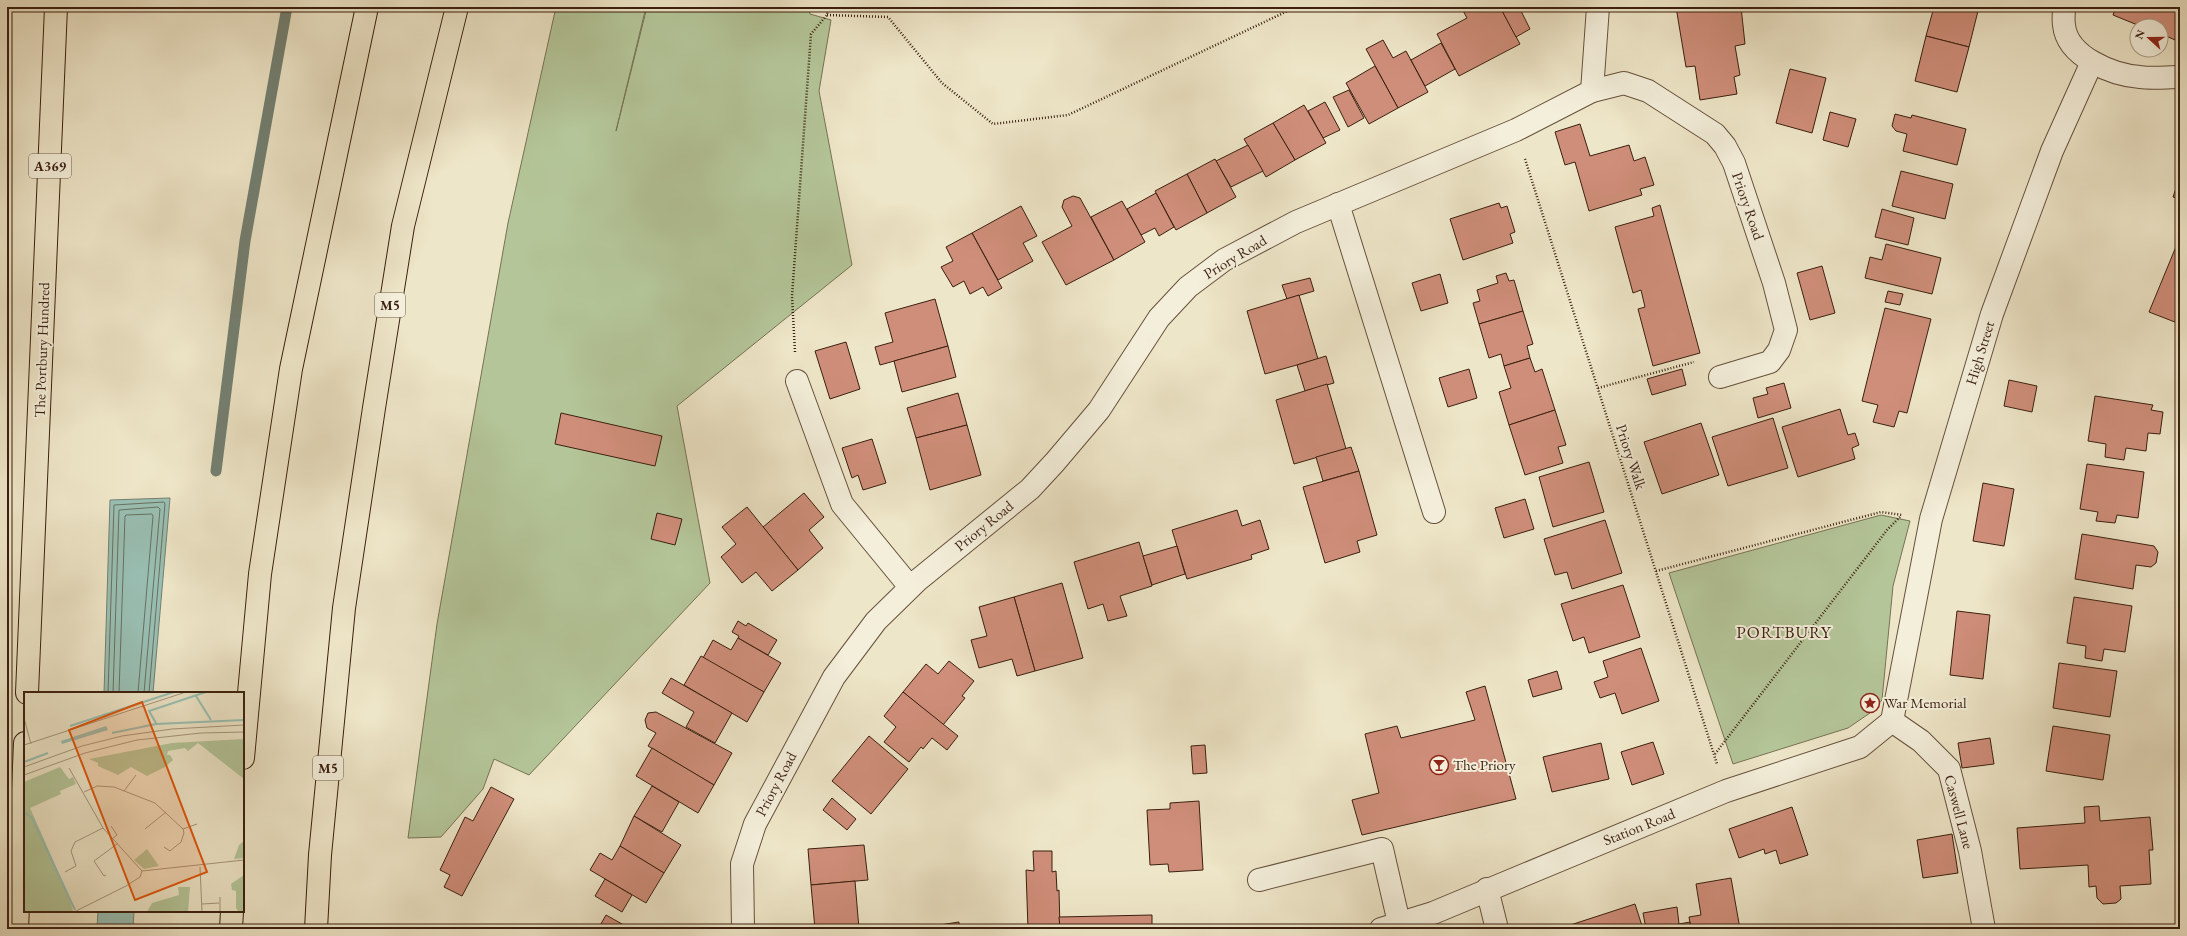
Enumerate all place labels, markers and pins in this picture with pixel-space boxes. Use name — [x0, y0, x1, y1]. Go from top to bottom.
place icon: War Memorial — [1859, 692, 1881, 714]
place label: War Memorial — [1884, 693, 1967, 712]
bar icon: The Priory — [1428, 754, 1450, 776]
place label: The Priory — [1453, 755, 1516, 774]

